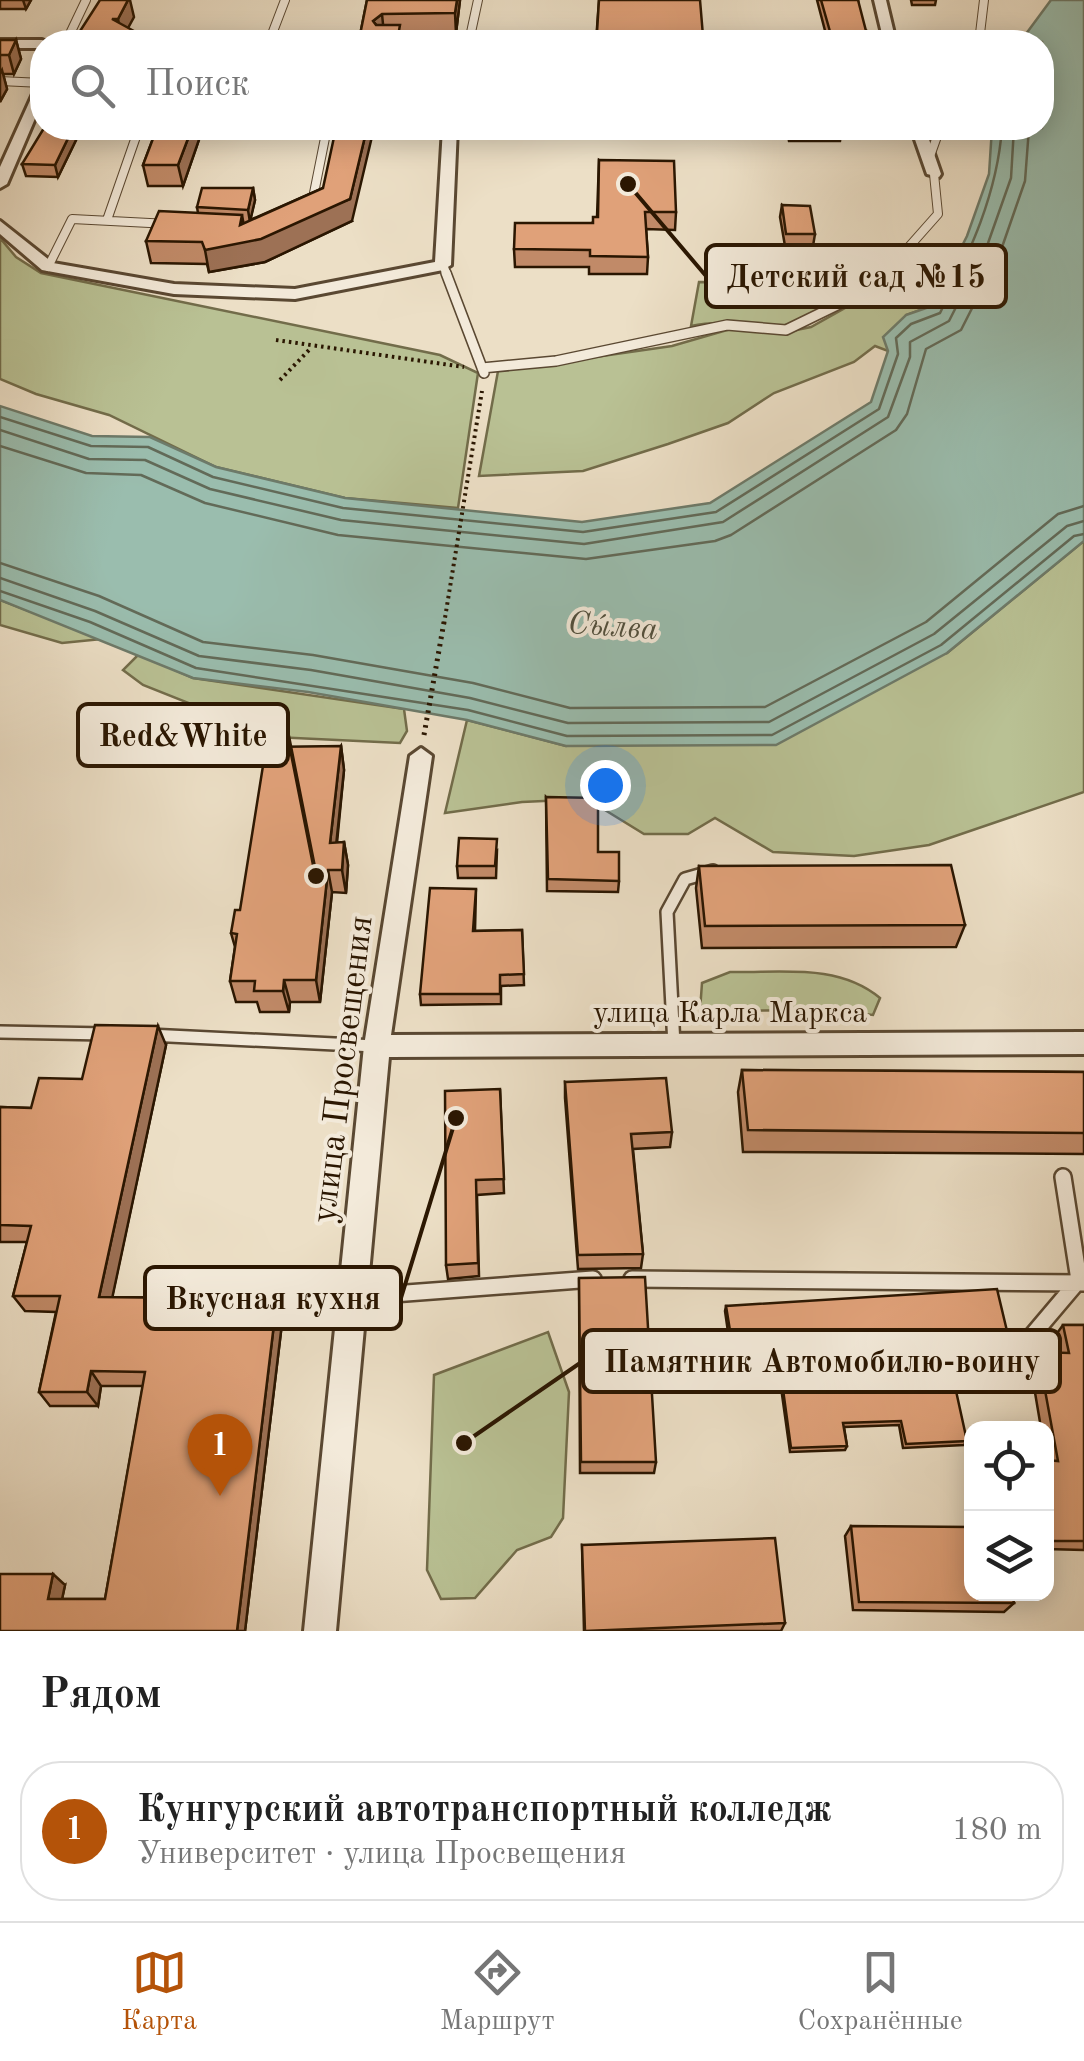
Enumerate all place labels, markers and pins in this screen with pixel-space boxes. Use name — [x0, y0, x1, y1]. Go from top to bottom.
callout: Детский сад №15 — [706, 245, 1006, 307]
callout: Red&White — [78, 704, 288, 766]
callout: Вкусная кухня — [145, 1267, 401, 1329]
callout: Памятник Автомобилю-воину — [583, 1330, 1060, 1392]
pin: 1 — [188, 1414, 252, 1496]

